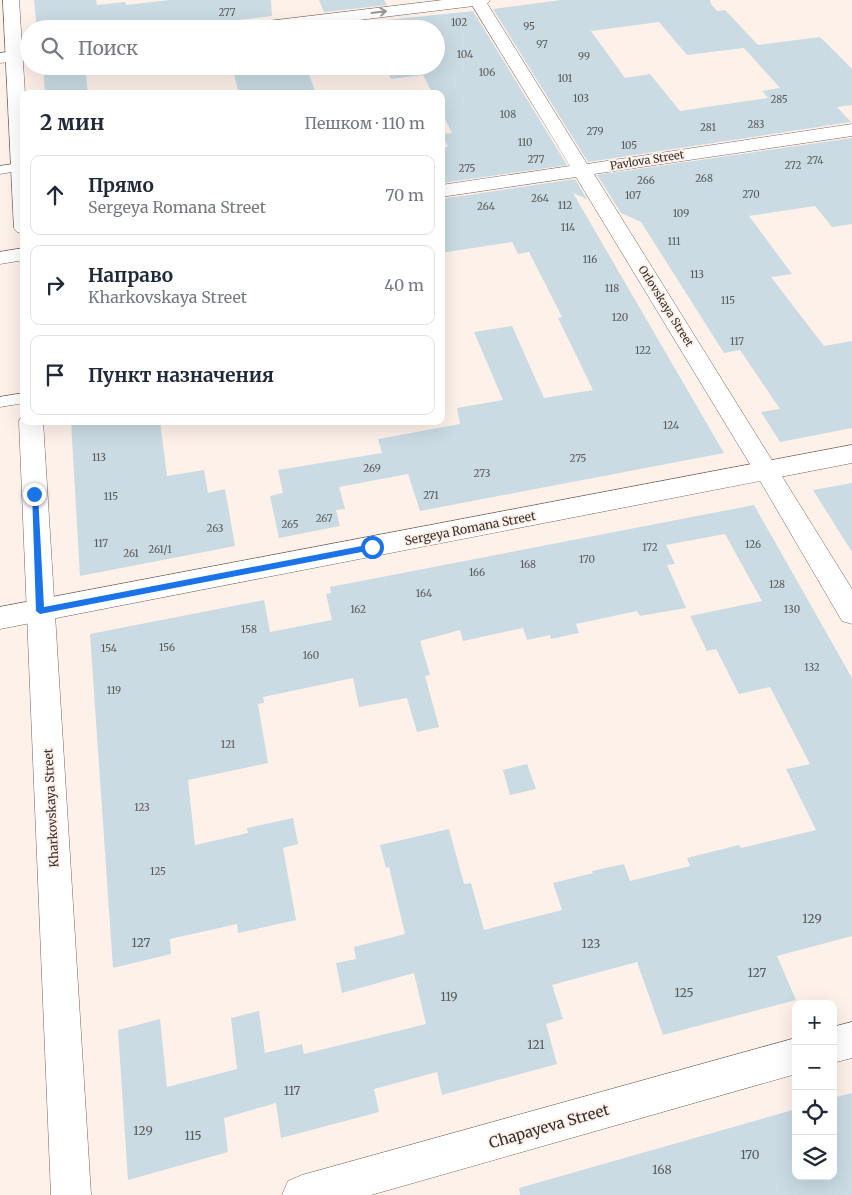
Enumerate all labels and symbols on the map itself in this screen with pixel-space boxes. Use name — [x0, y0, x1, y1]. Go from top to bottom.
house number: 277 — [219, 6, 236, 19]
one-way arrow — [370, 7, 386, 17]
house number: 102 — [451, 16, 467, 29]
house number: 95 — [523, 20, 535, 33]
house number: 97 — [536, 38, 548, 51]
house number: 104 — [457, 48, 473, 61]
house number: 99 — [578, 50, 590, 63]
house number: 106 — [479, 66, 495, 79]
house number: 101 — [558, 72, 573, 85]
house number: 103 — [573, 92, 589, 105]
house number: 285 — [770, 93, 788, 106]
house number: 108 — [500, 108, 516, 121]
house number: 283 — [747, 118, 765, 131]
house number: 281 — [700, 121, 716, 134]
house number: 279 — [586, 125, 604, 138]
house number: 110 — [518, 136, 532, 149]
house number: 105 — [621, 139, 637, 152]
street label: Pavlova Street — [609, 147, 686, 173]
house number: 277 — [528, 153, 545, 166]
house number: 274 — [807, 154, 823, 167]
house number: 272 — [784, 159, 802, 172]
house number: 275 — [459, 162, 476, 175]
house number: 268 — [695, 172, 713, 185]
house number: 266 — [637, 174, 655, 187]
house number: 270 — [742, 188, 760, 201]
house number: 107 — [625, 189, 641, 202]
house number: 264 — [531, 192, 549, 205]
house number: 112 — [558, 199, 572, 212]
house number: 264 — [477, 200, 495, 213]
house number: 109 — [673, 207, 689, 220]
house number: 114 — [561, 221, 575, 234]
house number: 111 — [668, 235, 681, 248]
house number: 116 — [583, 253, 597, 266]
street label: Orlovskaya Street — [635, 263, 697, 350]
house number: 113 — [690, 268, 704, 281]
house number: 118 — [605, 282, 619, 295]
house number: 115 — [721, 294, 735, 307]
house number: 120 — [612, 311, 628, 324]
house number: 117 — [730, 335, 744, 348]
house number: 122 — [635, 344, 651, 357]
house number: 124 — [663, 419, 679, 432]
house number: 113 — [92, 451, 106, 464]
house number: 275 — [570, 452, 587, 465]
house number: 269 — [363, 462, 381, 475]
house number: 273 — [474, 467, 491, 480]
route end — [23, 483, 46, 506]
house number: 271 — [423, 489, 439, 502]
house number: 115 — [104, 490, 118, 503]
street label: Sergeya Romana Street — [403, 508, 537, 548]
house number: 267 — [316, 512, 333, 525]
house number: 265 — [281, 518, 299, 531]
house number: 263 — [207, 522, 224, 535]
route start — [361, 536, 384, 559]
house number: 117 — [94, 537, 108, 550]
house number: 126 — [745, 538, 761, 551]
house number: 172 — [642, 541, 658, 554]
house number: 261/1 — [148, 543, 172, 556]
house number: 261 — [123, 547, 139, 560]
house number: 170 — [579, 553, 595, 566]
house number: 168 — [520, 558, 536, 571]
house number: 166 — [469, 566, 485, 579]
house number: 128 — [769, 578, 785, 591]
house number: 164 — [416, 587, 432, 600]
house number: 162 — [350, 603, 366, 616]
house number: 130 — [784, 603, 800, 616]
house number: 158 — [241, 623, 257, 636]
house number: 156 — [159, 641, 175, 654]
house number: 154 — [101, 642, 117, 655]
house number: 160 — [303, 649, 319, 662]
house number: 132 — [804, 661, 820, 674]
house number: 119 — [107, 684, 121, 697]
house number: 121 — [221, 738, 236, 751]
street label: Kharkovskaya Street — [40, 748, 62, 868]
house number: 123 — [134, 801, 150, 814]
house number: 125 — [150, 865, 166, 878]
house number: 129 — [802, 911, 822, 926]
house number: 127 — [132, 935, 151, 950]
house number: 123 — [582, 936, 601, 951]
house number: 127 — [748, 965, 767, 980]
house number: 125 — [675, 985, 693, 1000]
house number: 119 — [440, 989, 458, 1004]
house number: 121 — [527, 1037, 545, 1052]
house number: 117 — [284, 1083, 300, 1098]
street label: Chapayeva Street — [487, 1100, 611, 1152]
house number: 129 — [133, 1123, 153, 1138]
house number: 115 — [184, 1128, 202, 1143]
house number: 170 — [741, 1147, 760, 1162]
house number: 168 — [652, 1162, 672, 1177]

